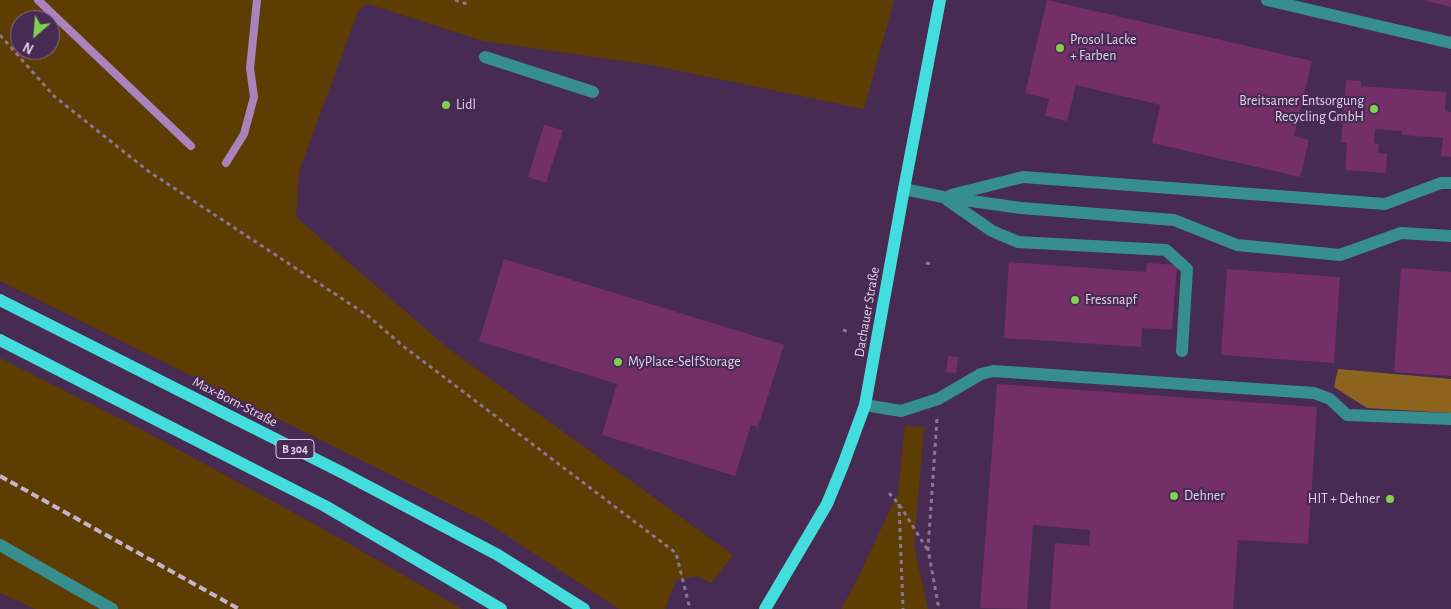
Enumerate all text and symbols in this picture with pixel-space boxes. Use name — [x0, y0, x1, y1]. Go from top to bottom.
north arrow — [10, 10, 60, 60]
place label: Prosol Lacke + Farben — [1070, 32, 1137, 64]
text: N — [21, 39, 36, 56]
marker: Prosol Lacke + Farben — [1054, 42, 1066, 54]
place label: Breitsamer Entsorgung Recycling GmbH — [1239, 93, 1364, 125]
place label: Lidl — [456, 97, 476, 113]
marker: Lidl — [440, 99, 452, 111]
marker: Breitsamer Entsorgung Recycling GmbH — [1368, 103, 1380, 115]
street label: Dachauer Straße — [851, 266, 883, 358]
place label: Fressnapf — [1085, 292, 1137, 308]
marker: Fressnapf — [1069, 294, 1081, 306]
place label: MyPlace-SelfStorage — [628, 354, 741, 370]
marker: MyPlace-SelfStorage — [612, 356, 624, 368]
street label: Max-Born-Straße — [190, 373, 280, 431]
road number: B 304 — [276, 439, 314, 458]
place label: Dehner — [1184, 488, 1225, 504]
marker: Dehner — [1168, 490, 1180, 502]
place label: HIT + Dehner — [1308, 491, 1380, 507]
marker: HIT + Dehner — [1384, 493, 1396, 505]

